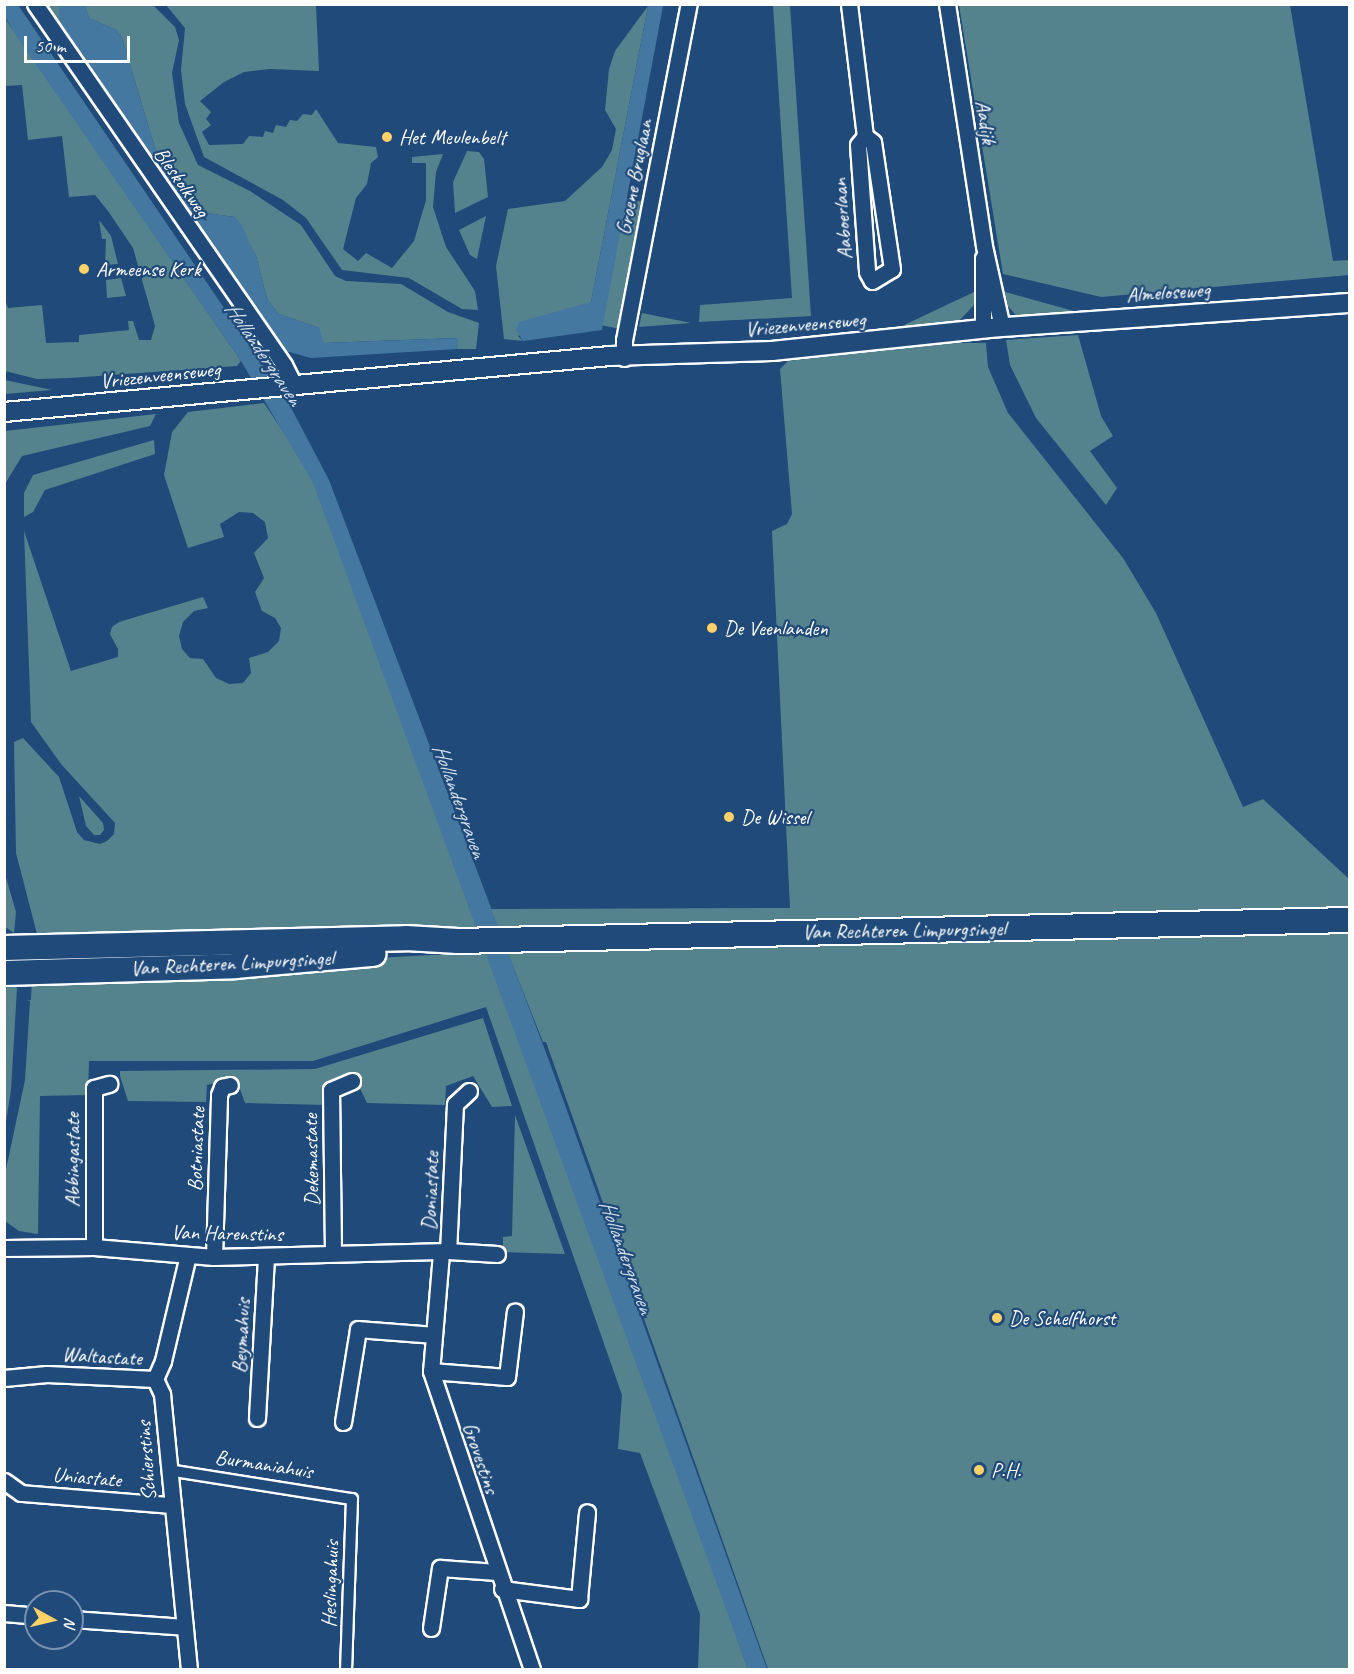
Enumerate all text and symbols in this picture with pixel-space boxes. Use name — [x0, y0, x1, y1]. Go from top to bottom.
scale bar — [27, 24, 134, 62]
text: 50 m — [35, 35, 66, 57]
street label: Aadijk — [970, 98, 1002, 146]
street label: Groene Bruglaan — [610, 117, 658, 237]
place label: Het Meulenbelt — [399, 124, 506, 150]
marker: Het Meulenbelt — [380, 130, 394, 144]
street label: Bleskolkweg — [149, 142, 215, 222]
street label: Aaboerlaan — [827, 178, 857, 260]
place label: Armeense Kerk — [96, 256, 201, 282]
marker: Armeense Kerk — [77, 262, 91, 276]
street label: Almeloseweg — [1125, 277, 1211, 307]
water label: Hollandergraven — [219, 297, 307, 411]
street label: Vriezenveenseweg — [744, 306, 866, 342]
street label: Vriezenveenseweg — [99, 356, 221, 394]
place label: De Veenlanden — [724, 615, 827, 641]
marker: De Veenlanden — [705, 621, 719, 635]
water label: Hollandergraven — [426, 740, 492, 862]
place label: De Wissel — [741, 804, 810, 830]
marker: De Wissel — [722, 810, 736, 824]
street label: Van Rechteren Limpurgsingel — [802, 916, 1006, 944]
street label: Van Rechteren Limpurgsingel — [129, 945, 335, 981]
street label: Botniastate — [182, 1106, 210, 1192]
street label: Abbingastate — [59, 1113, 85, 1207]
street label: Dekemastate — [298, 1114, 324, 1206]
street label: Doniastate — [416, 1151, 444, 1231]
water label: Hollandergraven — [593, 1196, 659, 1318]
street label: Van Harenstins — [171, 1219, 283, 1247]
street label: Beymahuis — [226, 1298, 256, 1374]
place label: De Schelfhorst — [1009, 1305, 1115, 1331]
marker: De Schelfhorst — [990, 1311, 1004, 1325]
street label: Waltastate — [62, 1341, 142, 1371]
street label: Grovestins — [457, 1419, 505, 1497]
street label: Schierstins — [131, 1420, 161, 1502]
street label: Burmaniahuis — [213, 1444, 315, 1484]
place label: P.H. — [991, 1457, 1021, 1483]
street label: Uniastate — [52, 1461, 122, 1493]
marker: P.H. — [972, 1463, 986, 1477]
street label: Heslingahuis — [316, 1540, 344, 1628]
north arrow — [24, 1590, 84, 1650]
text: N — [59, 1616, 80, 1629]

